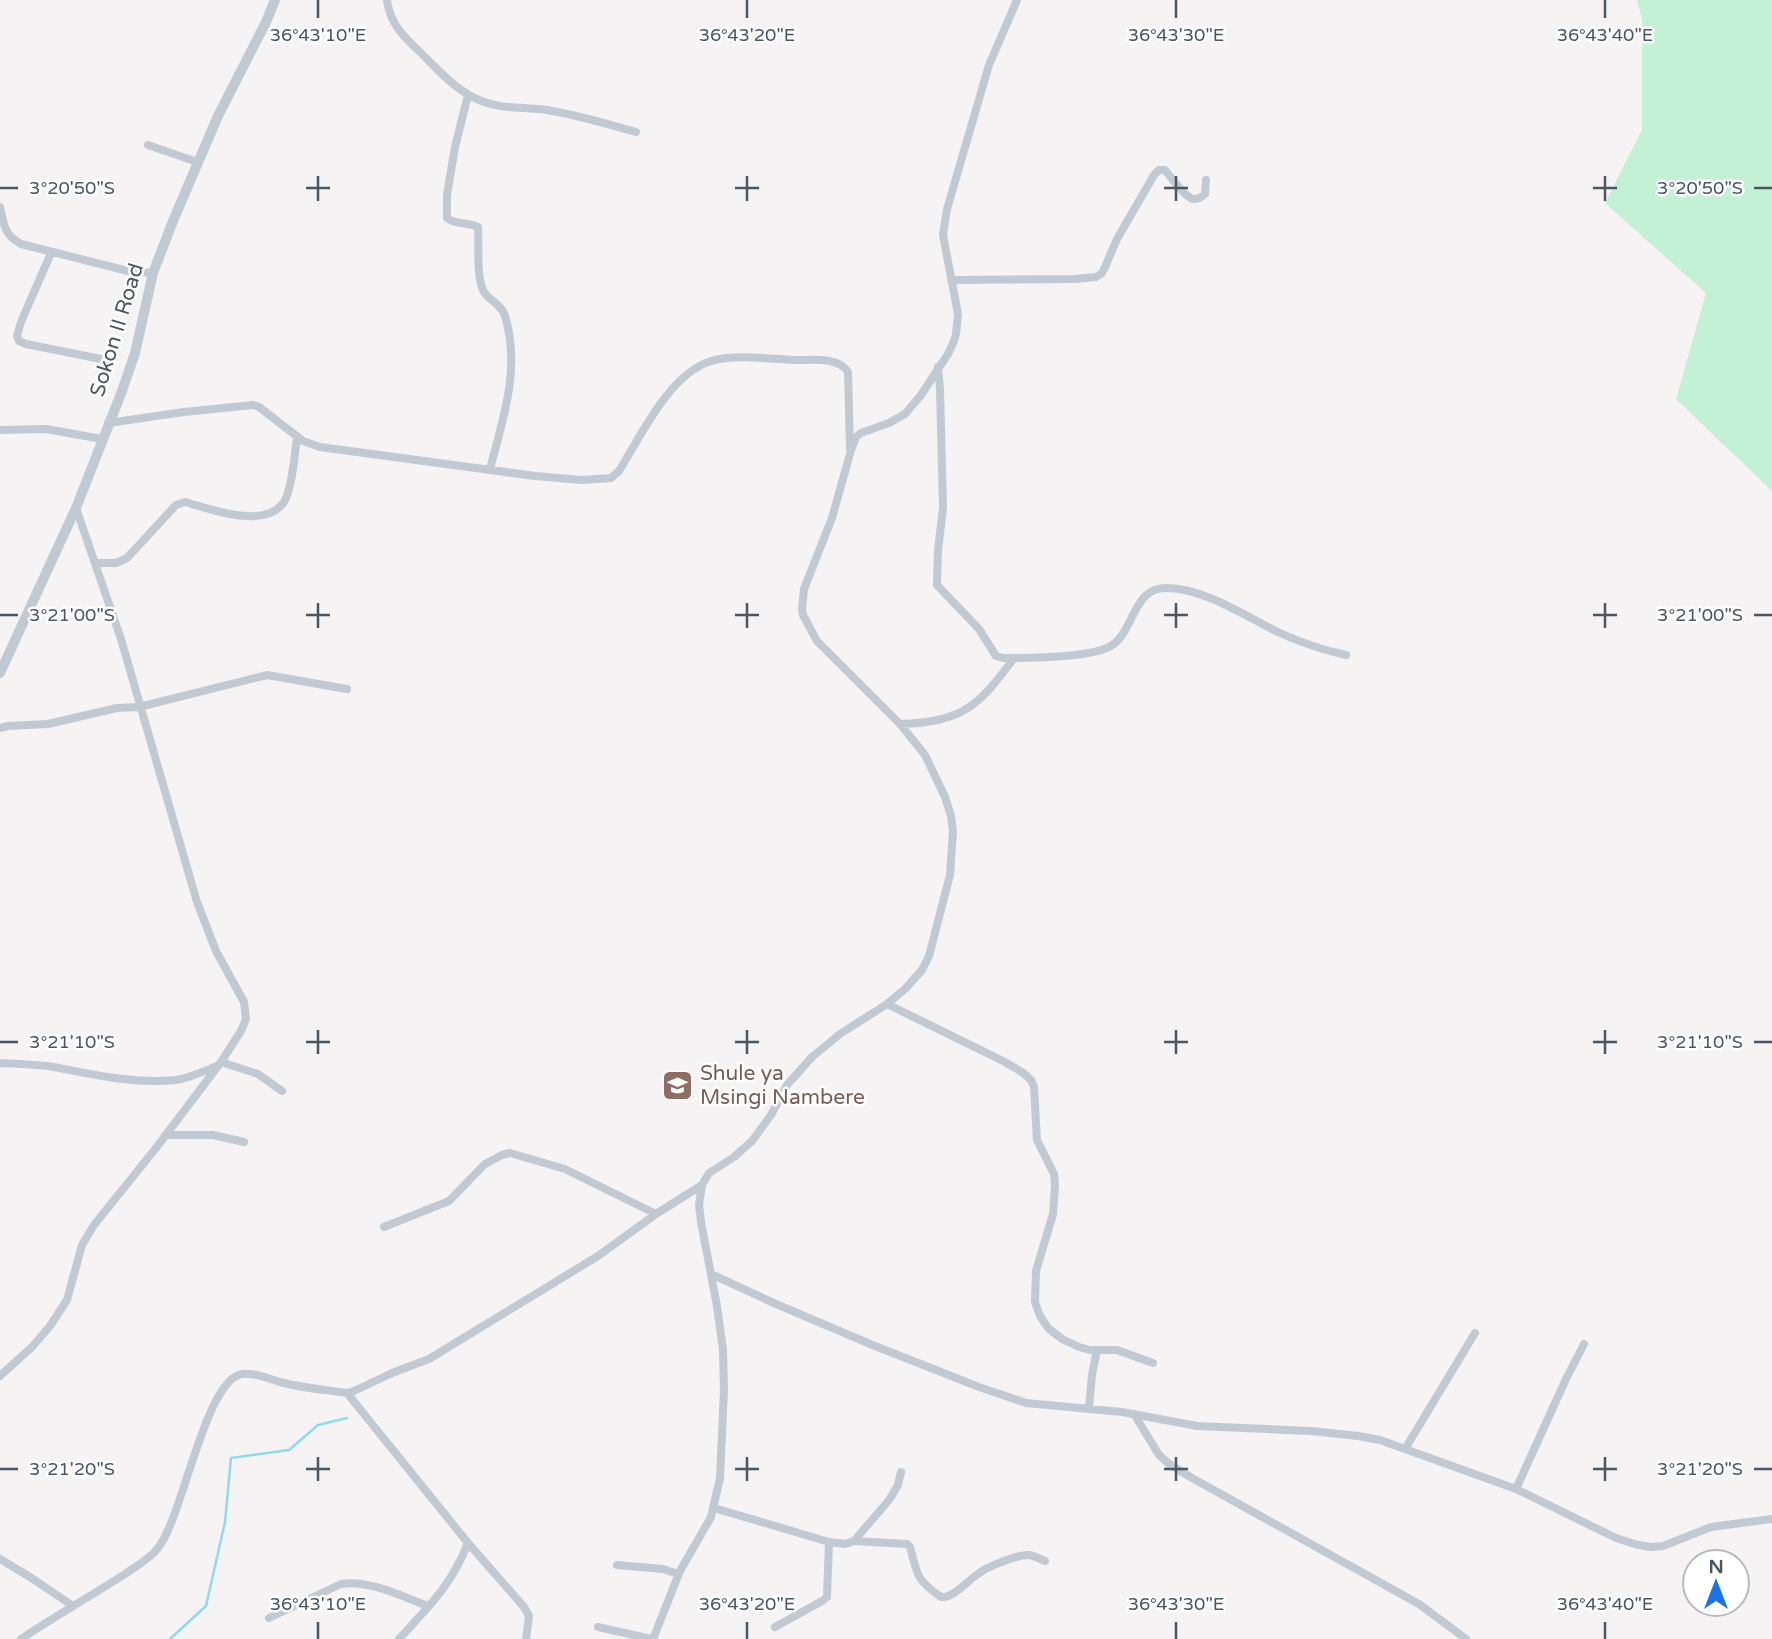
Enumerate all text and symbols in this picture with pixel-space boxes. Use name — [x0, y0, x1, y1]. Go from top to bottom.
text: 36°43'10"E — [270, 24, 366, 46]
text: 36°43'20"E — [699, 24, 795, 46]
text: 36°43'30"E — [1128, 24, 1224, 46]
text: 36°43'40"E — [1557, 24, 1653, 46]
text: 3°20'50"S — [29, 177, 115, 199]
text: 3°20'50"S — [1657, 177, 1743, 199]
street label: Sokon II Road — [85, 260, 149, 400]
text: 3°21'00"S — [29, 604, 115, 626]
text: 3°21'00"S — [1657, 604, 1743, 626]
text: 3°21'10"S — [29, 1031, 115, 1053]
text: 3°21'10"S — [1657, 1031, 1743, 1053]
place label: Shule ya Msingi Nambere — [700, 1061, 865, 1110]
school or university icon: Shule ya Msingi Nambere — [660, 1068, 694, 1102]
text: 3°21'20"S — [29, 1458, 115, 1480]
text: 3°21'20"S — [1657, 1458, 1743, 1480]
north arrow — [1681, 1548, 1751, 1618]
text: N — [1708, 1556, 1724, 1578]
text: 36°43'10"E — [270, 1593, 366, 1615]
text: 36°43'20"E — [699, 1593, 795, 1615]
text: 36°43'30"E — [1128, 1593, 1224, 1615]
text: 36°43'40"E — [1557, 1593, 1653, 1615]

